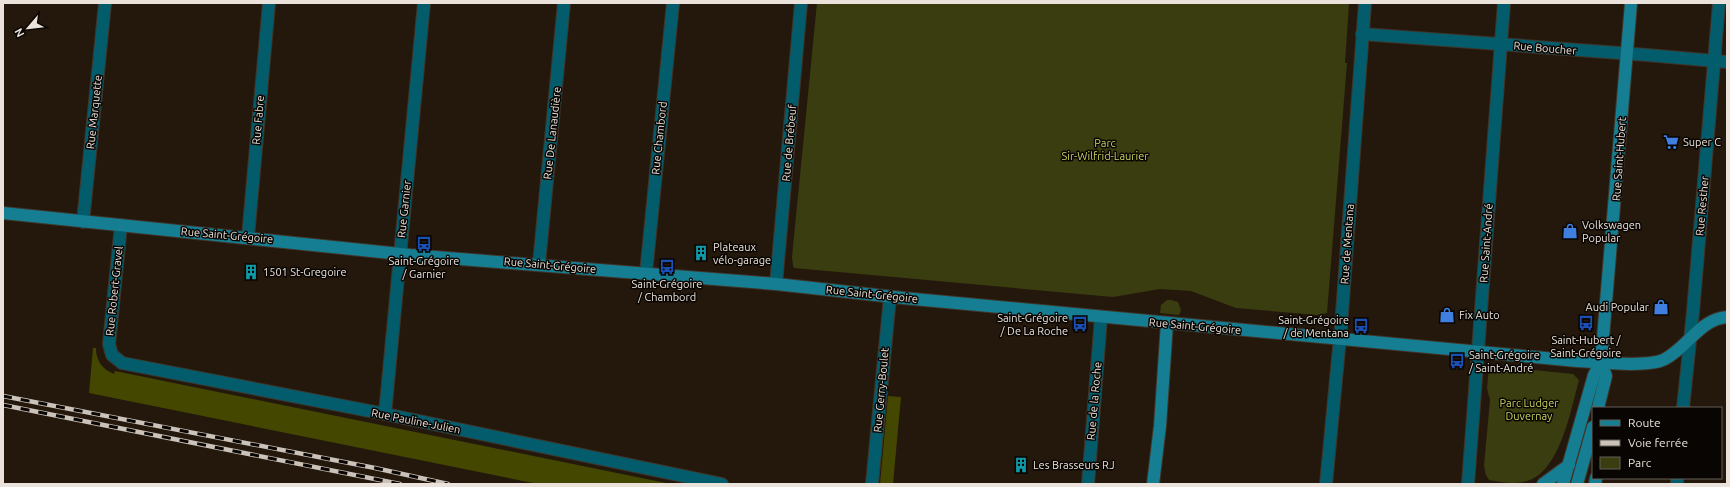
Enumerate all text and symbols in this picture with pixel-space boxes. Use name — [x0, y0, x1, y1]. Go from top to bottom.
north arrow — [8, 8, 48, 48]
text: N — [12, 26, 26, 39]
street label: Rue Boucher — [1513, 39, 1578, 57]
street label: Rue Marquette — [84, 74, 104, 150]
street label: Rue De Lanaudière — [541, 86, 563, 180]
street label: Rue Fabre — [250, 95, 266, 145]
street label: Rue Chambord — [649, 101, 669, 175]
street label: Rue de Brébeuf — [780, 103, 798, 182]
street label: Rue Saint-Hubert — [1610, 116, 1628, 201]
supermarket icon: Super C — [1662, 133, 1680, 151]
place label: Super C — [1683, 136, 1721, 148]
park label: Parc Sir-Wilfrid-Laurier — [1062, 137, 1149, 162]
street label: Rue Resther — [1693, 175, 1711, 237]
street label: Rue Garnier — [395, 179, 413, 238]
street label: Rue de Mentana — [1338, 203, 1356, 285]
street label: Rue Saint-André — [1477, 203, 1495, 283]
place label: Volkswagen Popular — [1582, 219, 1641, 244]
shop icon: Volkswagen Popular — [1561, 222, 1579, 240]
street label: Rue Saint-Grégoire — [180, 225, 274, 245]
bus stop icon: Saint-Grégoire / Garnier — [415, 235, 433, 253]
place label: Plateaux vélo-garage — [713, 241, 771, 266]
building icon: Plateaux vélo-garage — [692, 244, 710, 262]
street label: Rue Robert-Gravel — [103, 245, 125, 337]
place label: Saint-Grégoire / Garnier — [389, 255, 459, 280]
street label: Rue Saint-Grégoire — [503, 255, 597, 275]
bus stop icon: Saint-Grégoire / Chambord — [658, 258, 676, 276]
building icon: 1501 St-Gregoire — [242, 263, 260, 281]
place label: 1501 St-Gregoire — [263, 266, 347, 278]
place label: Saint-Grégoire / Chambord — [632, 278, 702, 303]
street label: Rue Saint-Grégoire — [825, 283, 919, 305]
shop icon: Audi Popular — [1652, 298, 1670, 316]
place label: Audi Popular — [1586, 301, 1650, 313]
shop icon: Fix Auto — [1438, 306, 1456, 324]
place label: Fix Auto — [1459, 309, 1500, 321]
place label: Saint-Grégoire / De La Roche — [997, 312, 1068, 337]
place label: Saint-Grégoire / de Mentana — [1278, 314, 1349, 339]
bus stop icon: Saint-Hubert / Saint-Grégoire — [1577, 314, 1595, 332]
bus stop icon: Saint-Grégoire / De La Roche — [1071, 315, 1089, 333]
street label: Rue Saint-Grégoire — [1148, 316, 1242, 336]
bus stop icon: Saint-Grégoire / de Mentana — [1352, 317, 1370, 335]
place label: Saint-Hubert / Saint-Grégoire — [1551, 334, 1622, 359]
street label: Rue Gerry-Boulet — [871, 346, 891, 433]
place label: Saint-Grégoire / Saint-André — [1468, 349, 1540, 374]
bus stop icon: Saint-Grégoire / Saint-André — [1448, 352, 1466, 370]
street label: Rue de la Roche — [1085, 361, 1103, 441]
park label: Parc Ludger Duvernay — [1500, 397, 1559, 422]
street label: Rue Pauline-Julien — [370, 406, 462, 436]
legend — [1592, 407, 1722, 479]
text: Route — [1628, 416, 1661, 429]
text: Voie ferrée — [1628, 436, 1688, 449]
building icon: Les Brasseurs RJ — [1012, 456, 1030, 474]
text: Parc — [1628, 456, 1652, 469]
place label: Les Brasseurs RJ — [1033, 459, 1115, 471]

